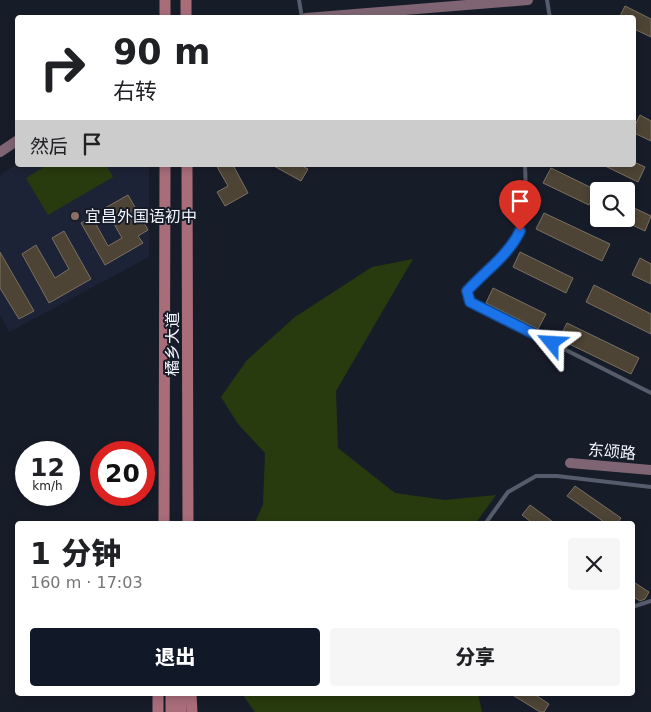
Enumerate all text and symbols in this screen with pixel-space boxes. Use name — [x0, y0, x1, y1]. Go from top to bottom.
text: 90 m — [113, 32, 210, 72]
icon: right — [30, 35, 95, 100]
text: 右转 — [113, 79, 157, 104]
icon: arrive — [78, 130, 106, 158]
text: 然后 — [30, 135, 68, 157]
pin — [499, 180, 541, 231]
map controls — [590, 182, 635, 227]
button: search — [590, 182, 635, 227]
icon: arrive — [506, 187, 534, 215]
place label: 宜昌外国语初中 — [85, 207, 197, 226]
marker: 宜昌外国语初中 — [69, 210, 81, 222]
street label: 橘乡大道 — [163, 312, 182, 376]
position arrow — [525, 316, 577, 368]
street label: 东颂路 — [587, 440, 637, 463]
speed limit sign: 20 — [90, 441, 155, 506]
text: 12 — [30, 453, 65, 482]
text: km/h — [32, 479, 63, 493]
text: 1 分钟 — [30, 536, 121, 571]
button: close — [568, 538, 620, 590]
text: 160 m · 17:03 — [30, 573, 143, 592]
button: 退出 — [30, 628, 320, 686]
button: 分享 — [330, 628, 620, 686]

